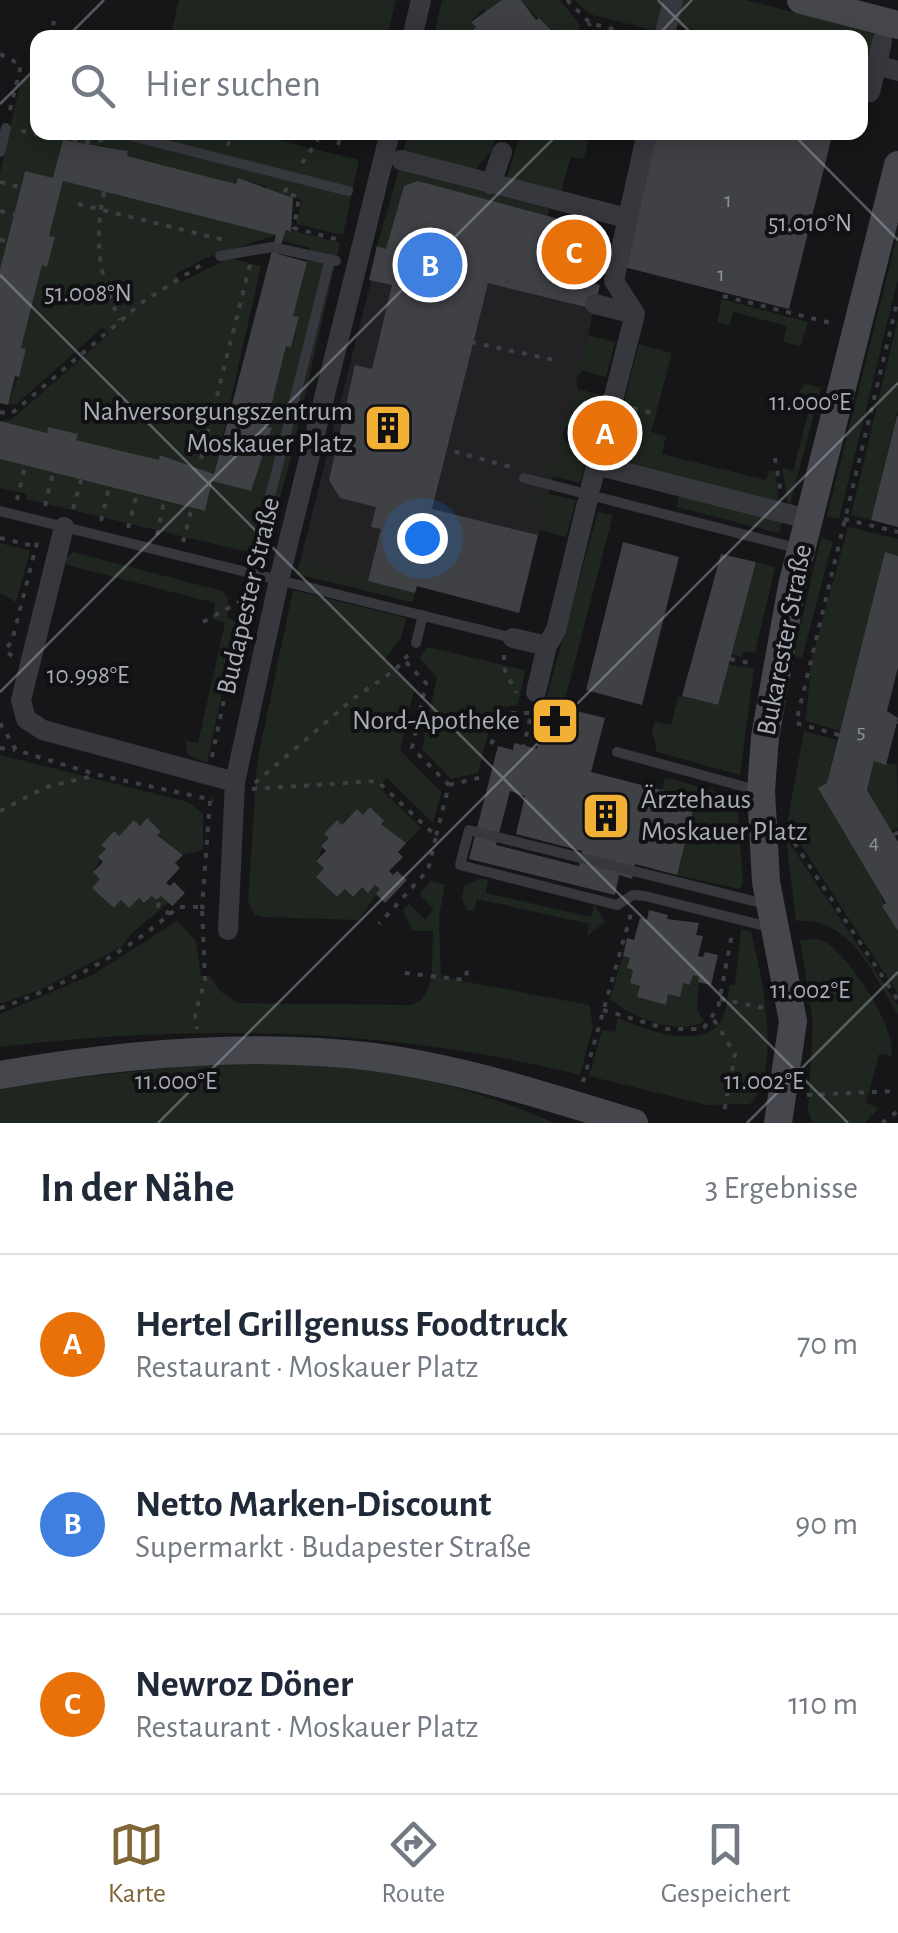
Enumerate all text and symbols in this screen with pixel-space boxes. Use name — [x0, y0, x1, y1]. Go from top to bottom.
search box — [30, 30, 868, 140]
icon: search — [65, 58, 120, 113]
text: Hier suchen — [145, 66, 321, 104]
house number: 1 — [724, 189, 732, 211]
text: 51.010°N — [768, 211, 852, 236]
pin: C — [542, 214, 606, 290]
pin: B — [398, 228, 462, 302]
house number: 1 — [717, 263, 725, 285]
text: 51.008°N — [44, 281, 132, 306]
text: 11.000°E — [769, 390, 851, 415]
pin: A — [572, 396, 638, 470]
place label: Nahversorgungszentrum Moskauer Platz — [82, 398, 353, 458]
building icon: Nahversorgungszentrum Moskauer Platz — [362, 402, 414, 454]
street label: Budapester Straße — [213, 495, 285, 697]
your location — [397, 513, 448, 564]
street label: Bukarester Straße — [753, 542, 817, 738]
text: 10.998°E — [47, 663, 129, 688]
pharmacy icon: Nord-Apotheke — [529, 695, 581, 747]
place label: Nord-Apotheke — [352, 707, 520, 735]
house number: 5 — [856, 720, 866, 742]
place label: Ärztehaus Moskauer Platz — [641, 784, 808, 846]
building icon: Ärztehaus Moskauer Platz — [580, 790, 632, 842]
house number: 4 — [869, 831, 879, 853]
text: 11.002°E — [770, 978, 850, 1003]
text: 11.000°E — [135, 1069, 217, 1094]
text: 11.002°E — [724, 1069, 804, 1094]
text: In der Nähe — [40, 1167, 235, 1209]
text: 3 Ergebnisse — [705, 1172, 858, 1204]
text: Hertel Grillgenuss Foodtruck — [135, 1306, 568, 1344]
text: A — [63, 1328, 82, 1360]
text: 70 m — [797, 1328, 858, 1360]
text: Restaurant · Moskauer Platz — [135, 1351, 479, 1383]
text: Netto Marken-Discount — [135, 1486, 491, 1524]
text: B — [63, 1508, 82, 1540]
text: 90 m — [795, 1508, 858, 1540]
text: Supermarkt · Budapester Straße — [135, 1531, 531, 1563]
text: Newroz Döner — [135, 1666, 353, 1704]
text: C — [64, 1688, 81, 1720]
text: 110 m — [788, 1688, 858, 1720]
text: Restaurant · Moskauer Platz — [135, 1711, 479, 1743]
tab: Karte — [108, 1817, 166, 1911]
tab: Route — [381, 1817, 445, 1911]
tab: Gespeichert — [661, 1817, 790, 1911]

